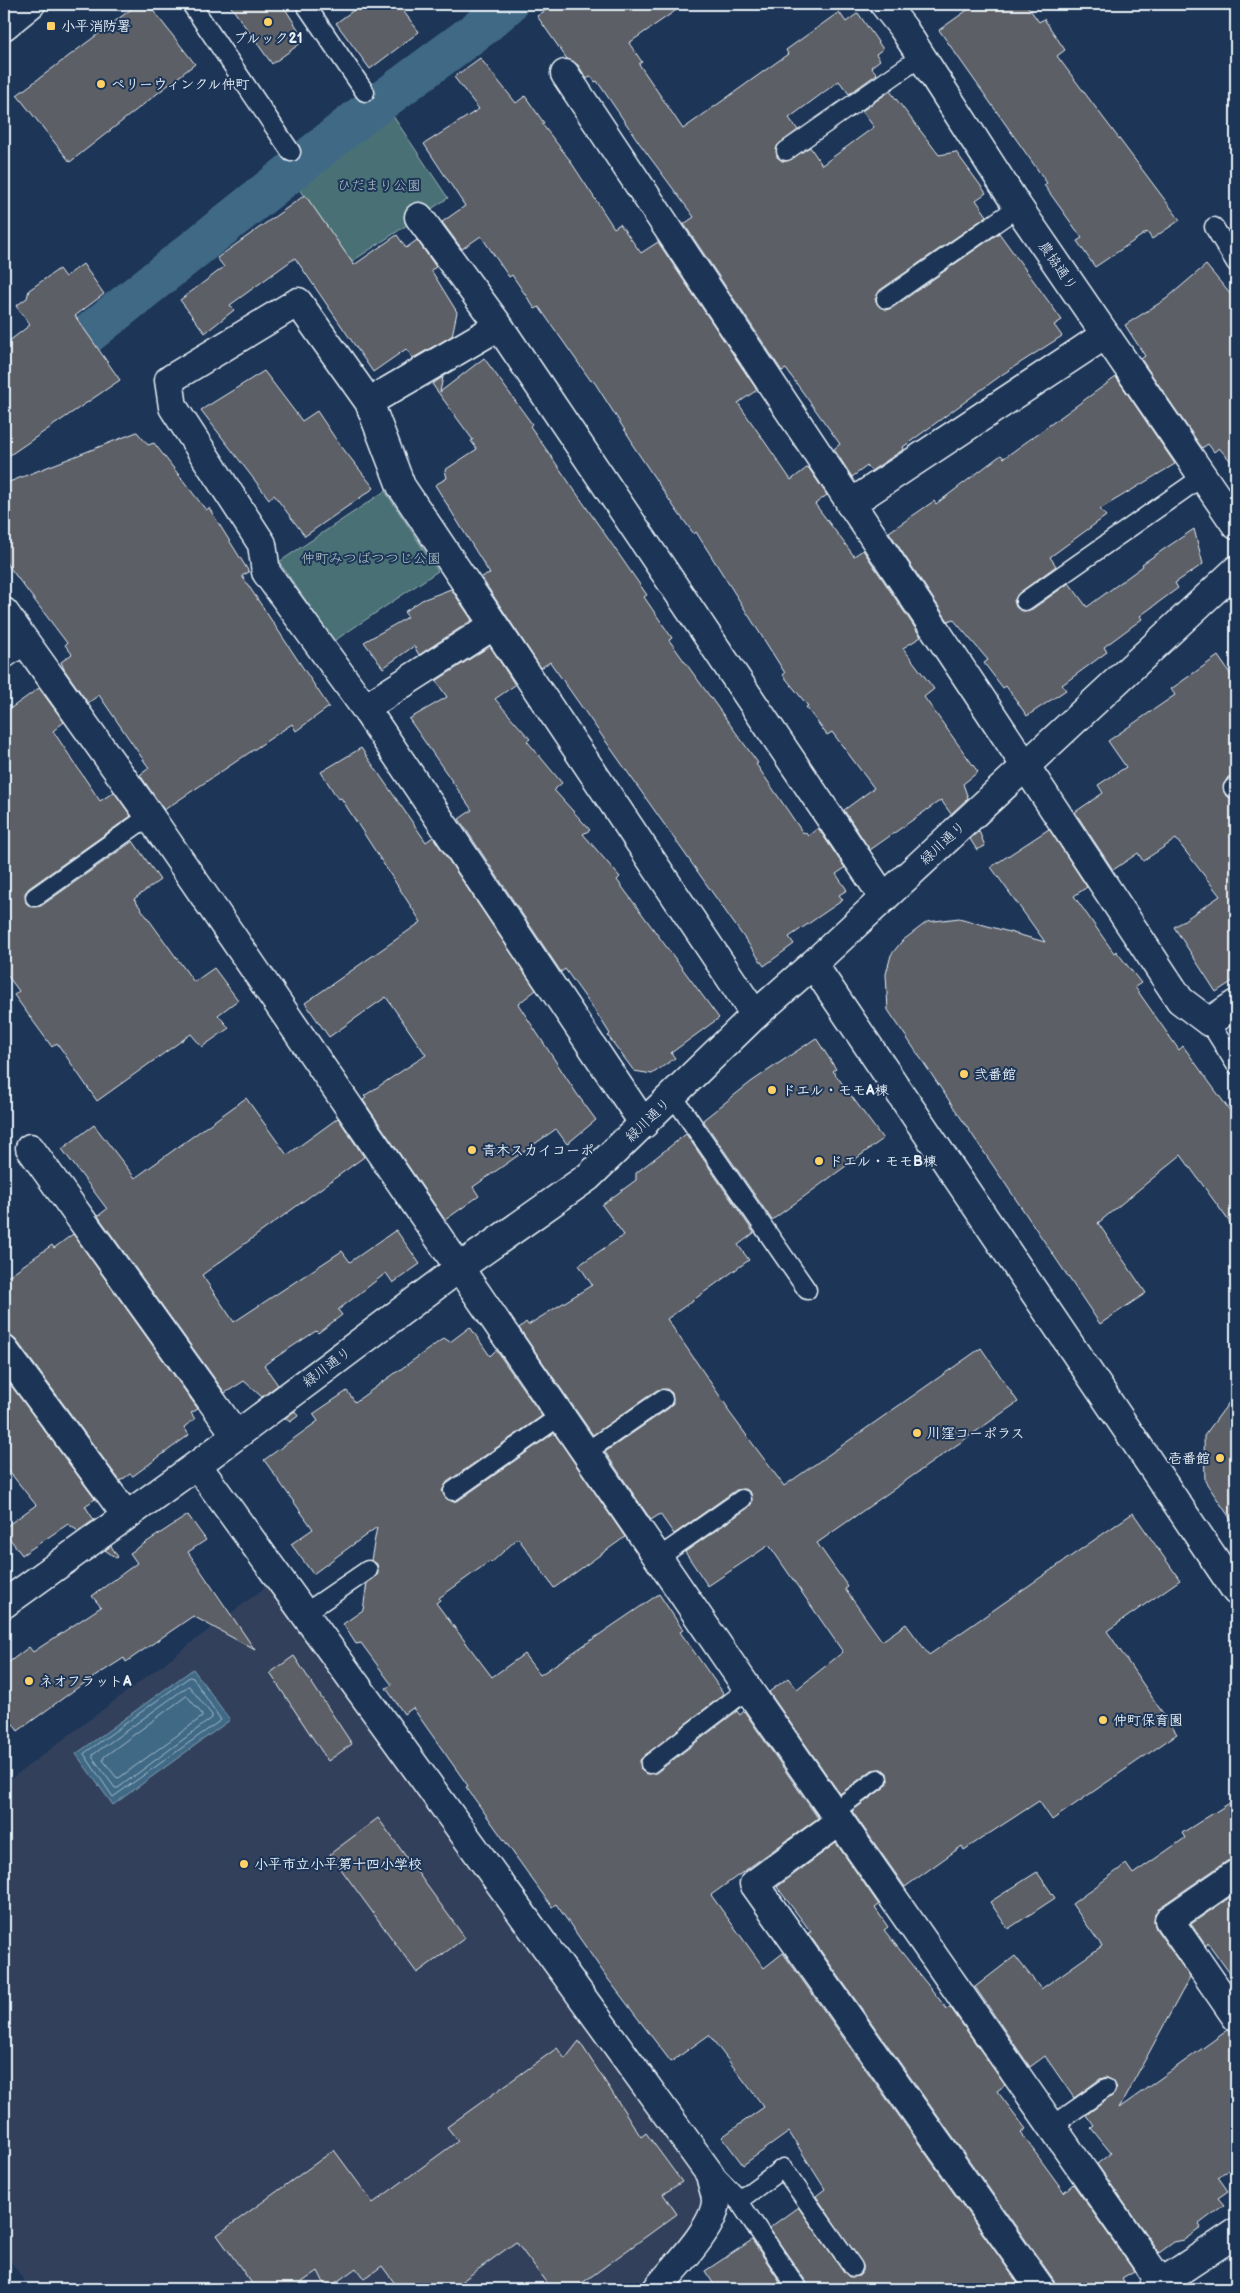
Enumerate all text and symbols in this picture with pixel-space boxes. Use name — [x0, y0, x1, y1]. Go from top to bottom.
marker: ブルック21 — [262, 16, 274, 28]
place label: 小平消防署 — [61, 18, 131, 35]
marker: 小平消防署 — [45, 20, 57, 32]
place label: ブルック21 — [233, 30, 303, 47]
place label: ペリーウィンクル仲町 — [111, 76, 250, 93]
marker: ペリーウィンクル仲町 — [95, 78, 107, 90]
park label: ひだまり公園 — [337, 177, 421, 194]
street label: 農協通り — [1035, 238, 1081, 294]
park label: 仲町みつばつつじ公園 — [301, 550, 441, 567]
street label: 緑川通り — [917, 818, 969, 868]
place label: 弐番館 — [974, 1066, 1016, 1083]
marker: 弐番館 — [958, 1068, 970, 1080]
place label: ドエル・モモA棟 — [782, 1082, 890, 1099]
marker: ドエル・モモA棟 — [766, 1084, 778, 1096]
street label: 緑川通り — [622, 1094, 674, 1146]
place label: 青木スカイコーポ — [482, 1142, 594, 1159]
marker: 青木スカイコーポ — [466, 1144, 478, 1156]
place label: ドエル・モモB棟 — [829, 1153, 938, 1170]
marker: ドエル・モモB棟 — [813, 1155, 825, 1167]
street label: 緑川通り — [300, 1343, 354, 1391]
place label: 川窪コーポラス — [927, 1425, 1024, 1442]
marker: 川窪コーポラス — [911, 1427, 923, 1439]
place label: 壱番館 — [1168, 1450, 1210, 1467]
marker: 壱番館 — [1214, 1452, 1226, 1464]
place label: ネオフラットA — [39, 1673, 132, 1690]
marker: ネオフラットA — [23, 1675, 35, 1687]
place label: 仲町保育園 — [1113, 1712, 1183, 1729]
marker: 仲町保育園 — [1097, 1714, 1109, 1726]
place label: 小平市立小平第十四小学校 — [254, 1856, 422, 1873]
marker: 小平市立小平第十四小学校 — [238, 1858, 250, 1870]

